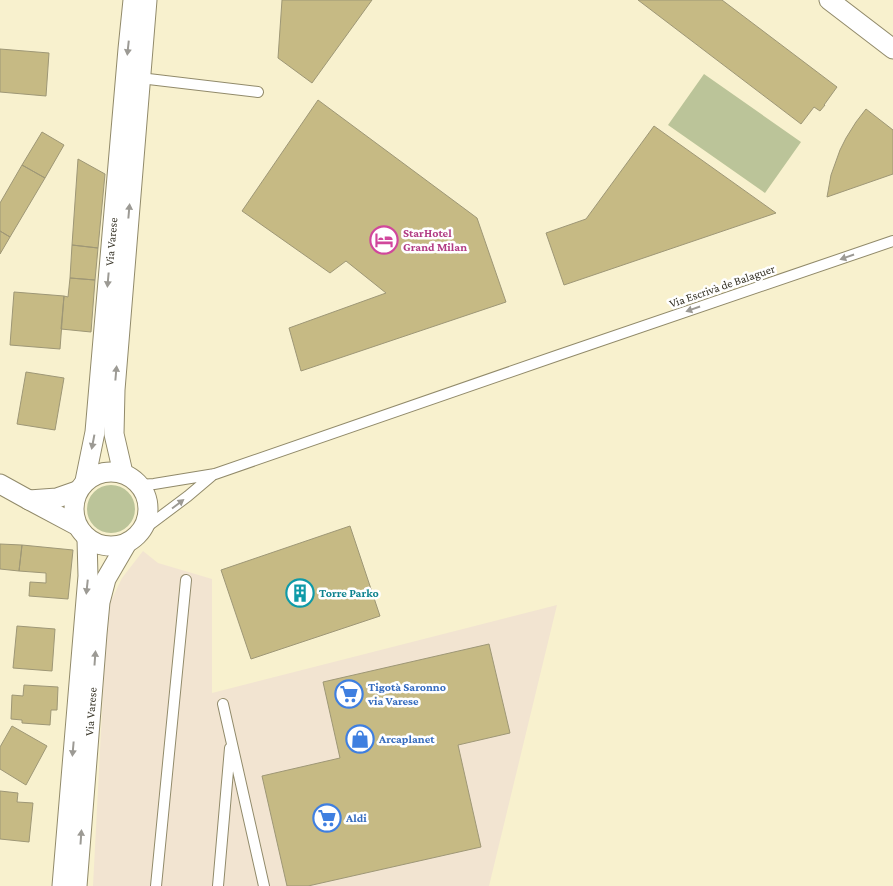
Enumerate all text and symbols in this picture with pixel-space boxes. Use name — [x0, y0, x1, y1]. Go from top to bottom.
one-way arrow — [124, 41, 132, 57]
one-way arrow — [126, 203, 134, 219]
street label: Via Varese — [102, 217, 120, 267]
hotel icon: StarHotel Grand Milan — [369, 225, 399, 255]
place label: StarHotel Grand Milan — [403, 226, 467, 254]
one-way arrow — [839, 253, 854, 261]
street label: Via Escrivà de Balaguer — [667, 261, 777, 311]
one-way arrow — [103, 272, 111, 288]
one-way arrow — [685, 305, 700, 313]
one-way arrow — [112, 365, 120, 381]
one-way arrow — [88, 434, 96, 450]
one-way arrow — [171, 499, 185, 509]
building icon: Torre Parko — [285, 578, 315, 608]
one-way arrow — [83, 580, 91, 596]
place label: Torre Parko — [319, 586, 379, 600]
one-way arrow — [91, 650, 99, 666]
supermarket icon: Tigotà Saronno via Varese — [334, 679, 364, 709]
place label: Tigotà Saronno via Varese — [367, 680, 446, 708]
street label: Via Varese — [82, 687, 100, 736]
shop icon: Arcaplanet — [345, 724, 375, 754]
place label: Arcaplanet — [378, 732, 435, 746]
one-way arrow — [69, 741, 77, 757]
supermarket icon: Aldi — [312, 803, 342, 833]
place label: Aldi — [345, 811, 367, 825]
one-way arrow — [77, 829, 85, 845]

